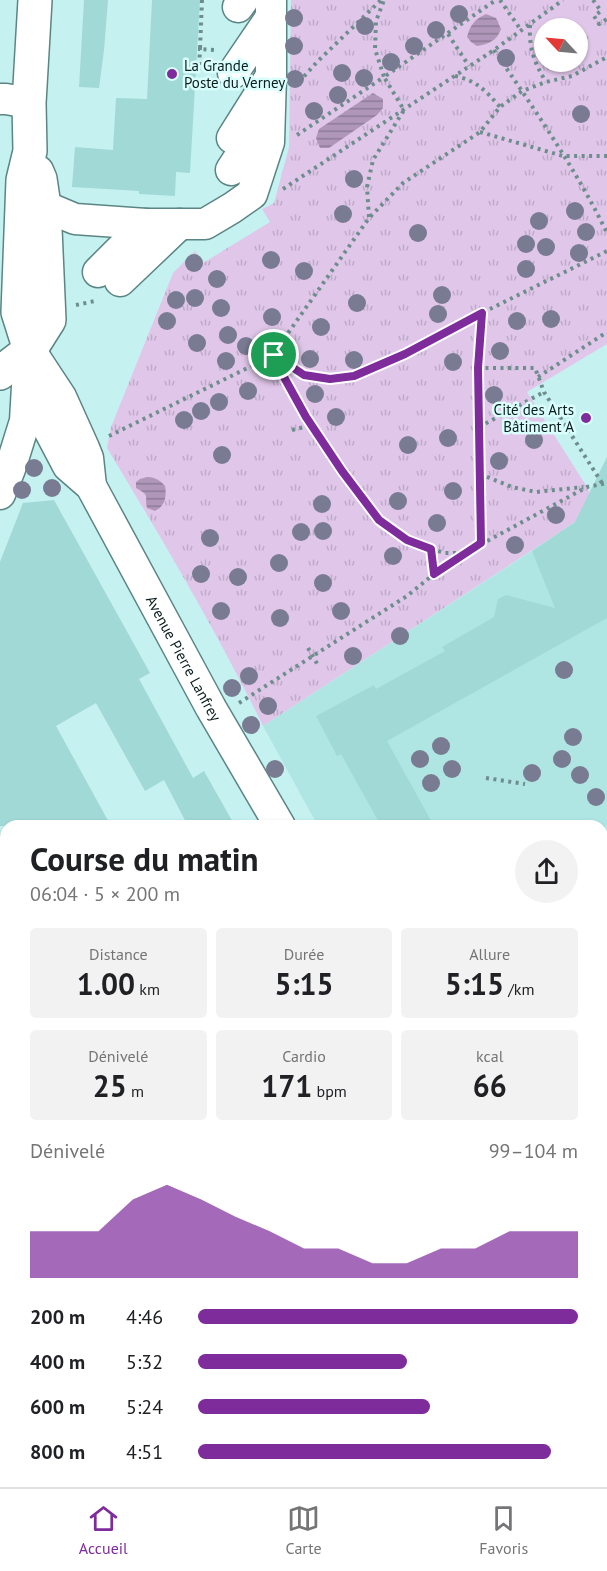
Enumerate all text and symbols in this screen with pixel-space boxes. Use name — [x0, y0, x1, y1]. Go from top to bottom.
north arrow — [534, 18, 588, 72]
map controls — [534, 18, 588, 72]
place label: La Grande Poste du Verney — [184, 56, 285, 92]
marker: La Grande Poste du Verney — [165, 67, 179, 81]
pin — [248, 329, 299, 380]
icon: arrive — [257, 338, 290, 371]
place label: Cité des Arts Bâtiment A — [494, 400, 574, 436]
marker: Cité des Arts Bâtiment A — [579, 411, 593, 425]
street label: Avenue Pierre Lanfrey — [142, 592, 226, 724]
text: Course du matin — [30, 837, 259, 880]
button: share — [515, 840, 578, 903]
text: 06:04 · 5 × 200 m — [30, 881, 180, 907]
text: Distance — [89, 944, 148, 964]
text: Durée — [284, 944, 324, 964]
text: Allure — [469, 944, 510, 964]
text: 1.00 — [77, 964, 135, 1003]
text: 5:15 — [274, 964, 334, 1003]
text: 5:15 — [445, 964, 504, 1003]
text: km — [135, 979, 160, 999]
text: /km — [504, 979, 535, 999]
text: Dénivelé — [88, 1046, 148, 1066]
text: Cardio — [282, 1046, 326, 1066]
text: kcal — [476, 1046, 503, 1066]
text: 25 — [93, 1066, 127, 1105]
text: 171 — [261, 1066, 312, 1105]
text: 66 — [473, 1066, 507, 1105]
text: m — [127, 1081, 144, 1101]
text: bpm — [312, 1081, 347, 1101]
text: Dénivelé — [30, 1138, 105, 1164]
text: 99–104 m — [489, 1138, 578, 1164]
text: 200 m — [30, 1304, 85, 1330]
text: 4:46 — [126, 1304, 163, 1330]
text: 400 m — [30, 1349, 85, 1375]
text: 5:32 — [126, 1349, 163, 1375]
text: 600 m — [30, 1394, 85, 1420]
text: 5:24 — [126, 1394, 163, 1420]
text: 800 m — [30, 1439, 85, 1465]
text: 4:51 — [126, 1439, 163, 1465]
tab: Accueil — [79, 1502, 128, 1558]
tab: Carte — [286, 1502, 322, 1558]
tab: Favoris — [479, 1502, 528, 1558]

